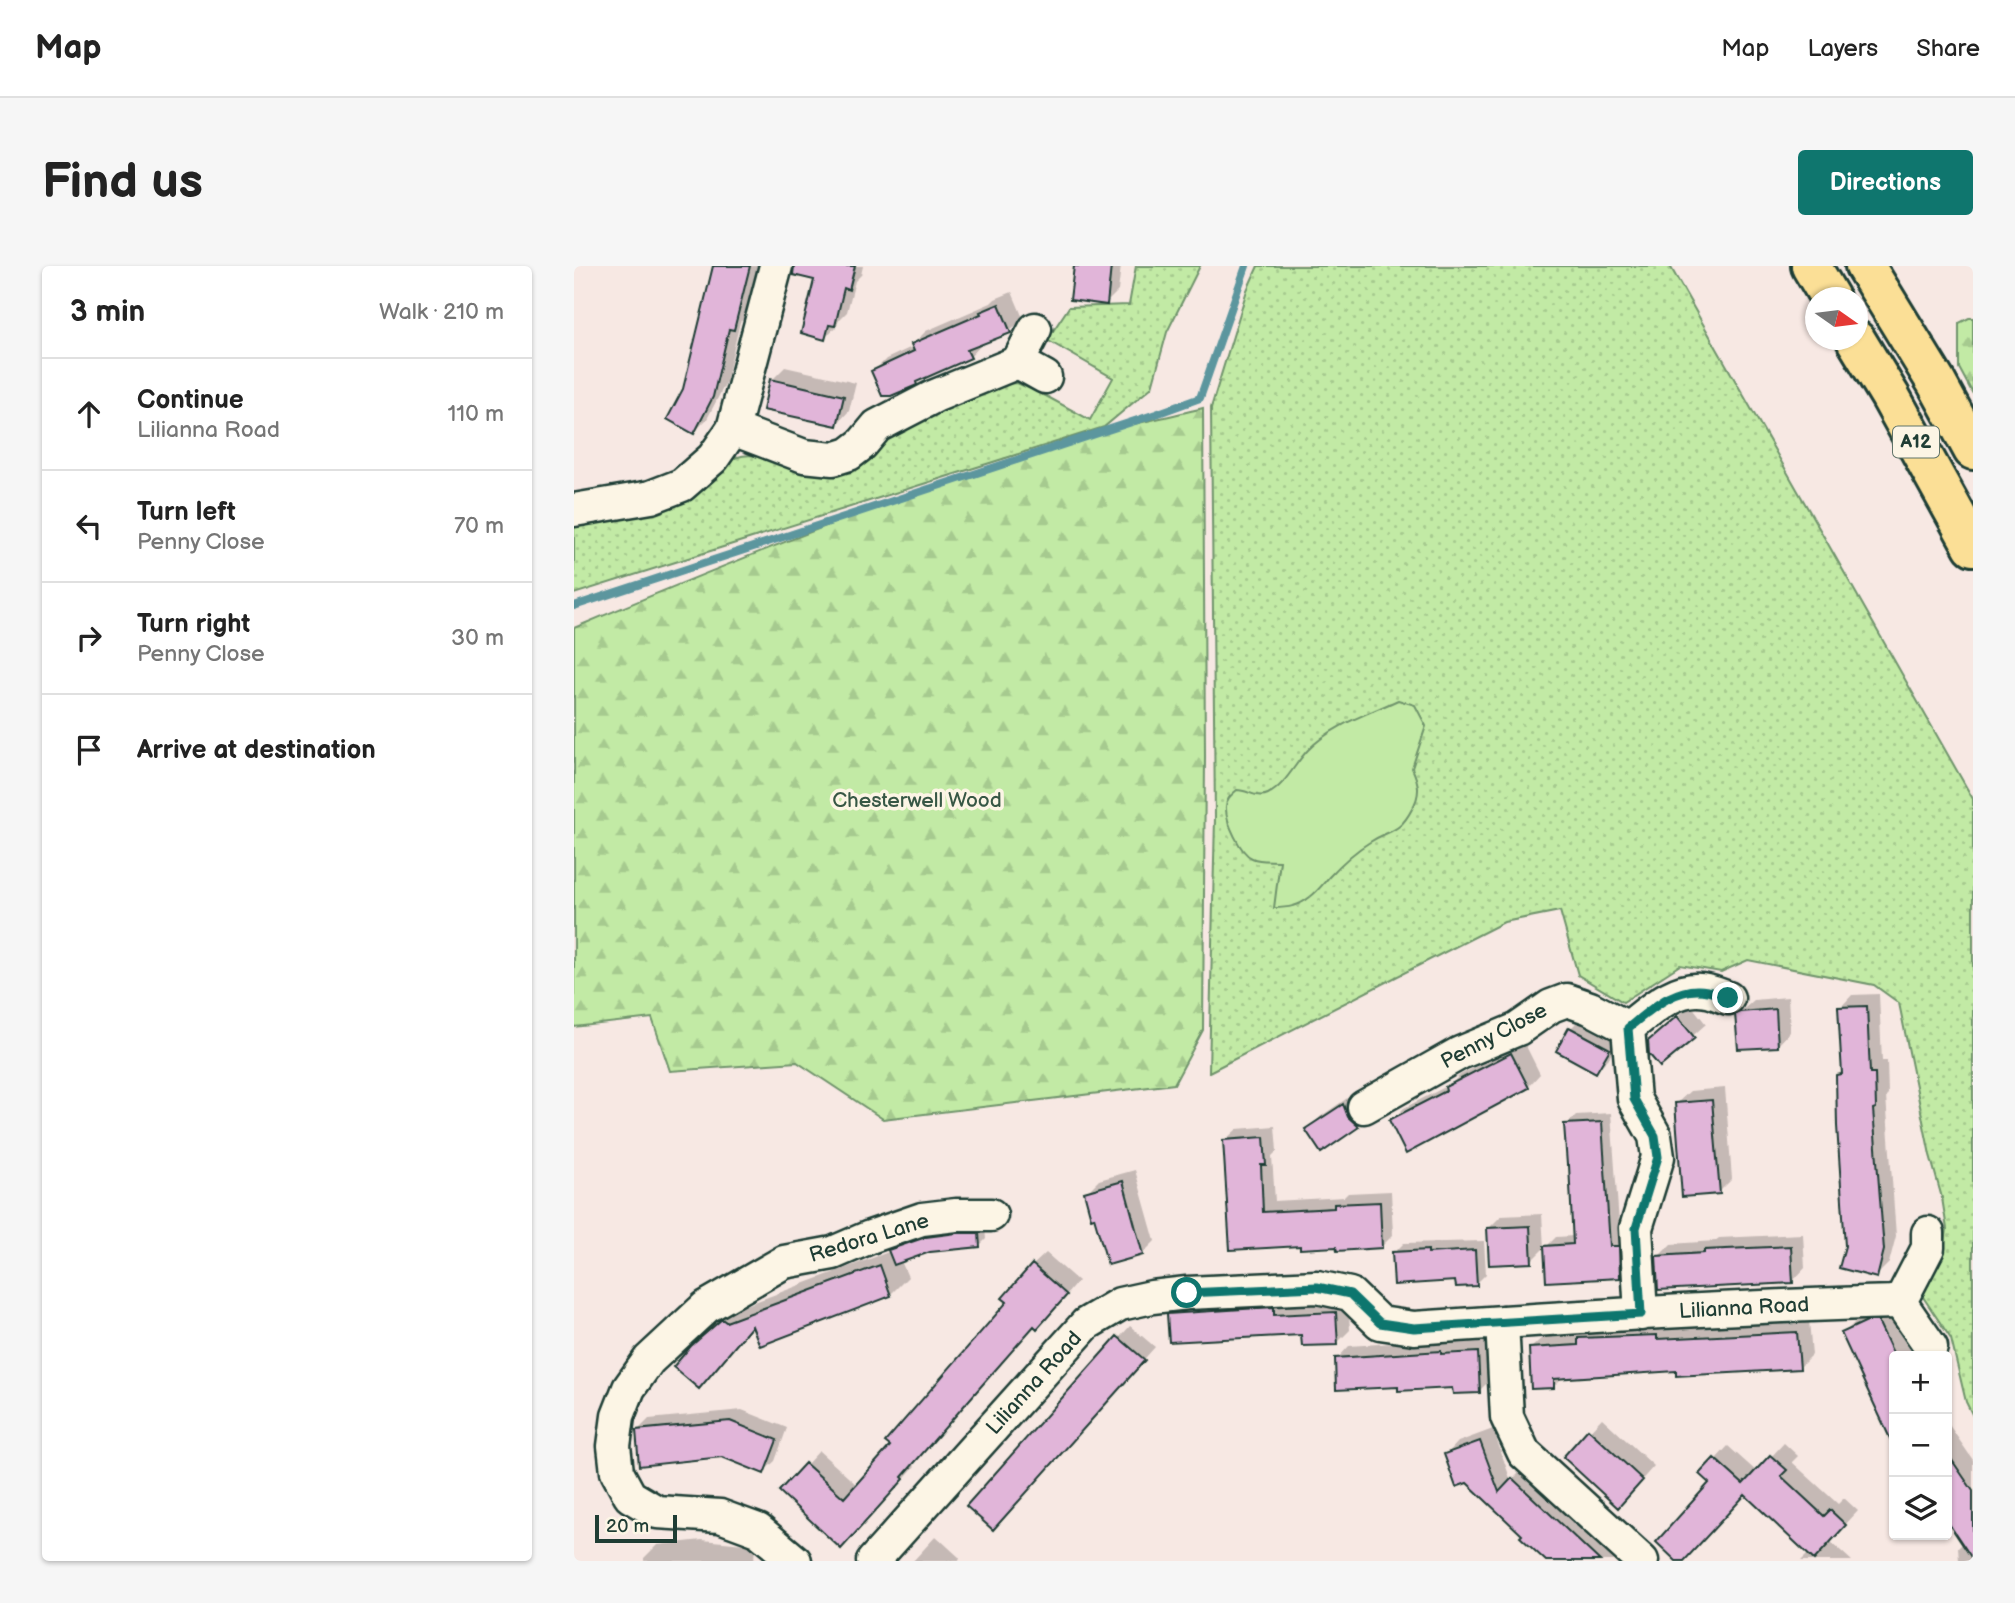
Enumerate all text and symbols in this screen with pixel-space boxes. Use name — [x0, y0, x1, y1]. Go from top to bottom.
text: Map — [35, 28, 101, 68]
text: Map — [1721, 34, 1769, 63]
text: Layers — [1807, 34, 1878, 63]
text: Share — [1916, 34, 1980, 63]
button: Directions — [1798, 150, 1973, 215]
text: Find us — [42, 153, 203, 212]
north arrow — [1805, 287, 1868, 350]
text: 3 min — [70, 294, 145, 330]
text: Walk · 210 m — [379, 298, 504, 326]
text: Continue — [137, 385, 244, 416]
icon: ahead — [70, 395, 108, 433]
text: 110 m — [447, 400, 504, 428]
text: Lilianna Road — [137, 416, 280, 444]
road number: A12 — [1893, 426, 1939, 458]
text: Turn left — [137, 497, 236, 528]
icon: left — [70, 507, 108, 545]
text: 70 m — [454, 512, 504, 540]
text: Penny Close — [137, 528, 265, 556]
text: Turn right — [137, 609, 250, 640]
icon: right — [70, 619, 108, 657]
text: 30 m — [451, 624, 504, 652]
text: Penny Close — [137, 640, 265, 668]
icon: arrive — [70, 731, 108, 769]
text: Arrive at destination — [137, 735, 376, 766]
park label: Chesterwell Wood — [832, 788, 1002, 813]
route end — [1712, 982, 1743, 1013]
street label: Penny Close — [1437, 998, 1551, 1074]
street label: Redora Lane — [806, 1208, 932, 1268]
route start — [1171, 1277, 1202, 1308]
street label: Lilianna Road — [1678, 1292, 1810, 1324]
street label: Lilianna Road — [981, 1326, 1087, 1440]
map controls — [1889, 1351, 1952, 1540]
button: + — [1889, 1351, 1952, 1414]
button: − — [1889, 1414, 1952, 1477]
button: layers — [1889, 1477, 1952, 1540]
scale bar — [595, 1512, 677, 1544]
text: 20 m — [606, 1515, 649, 1538]

